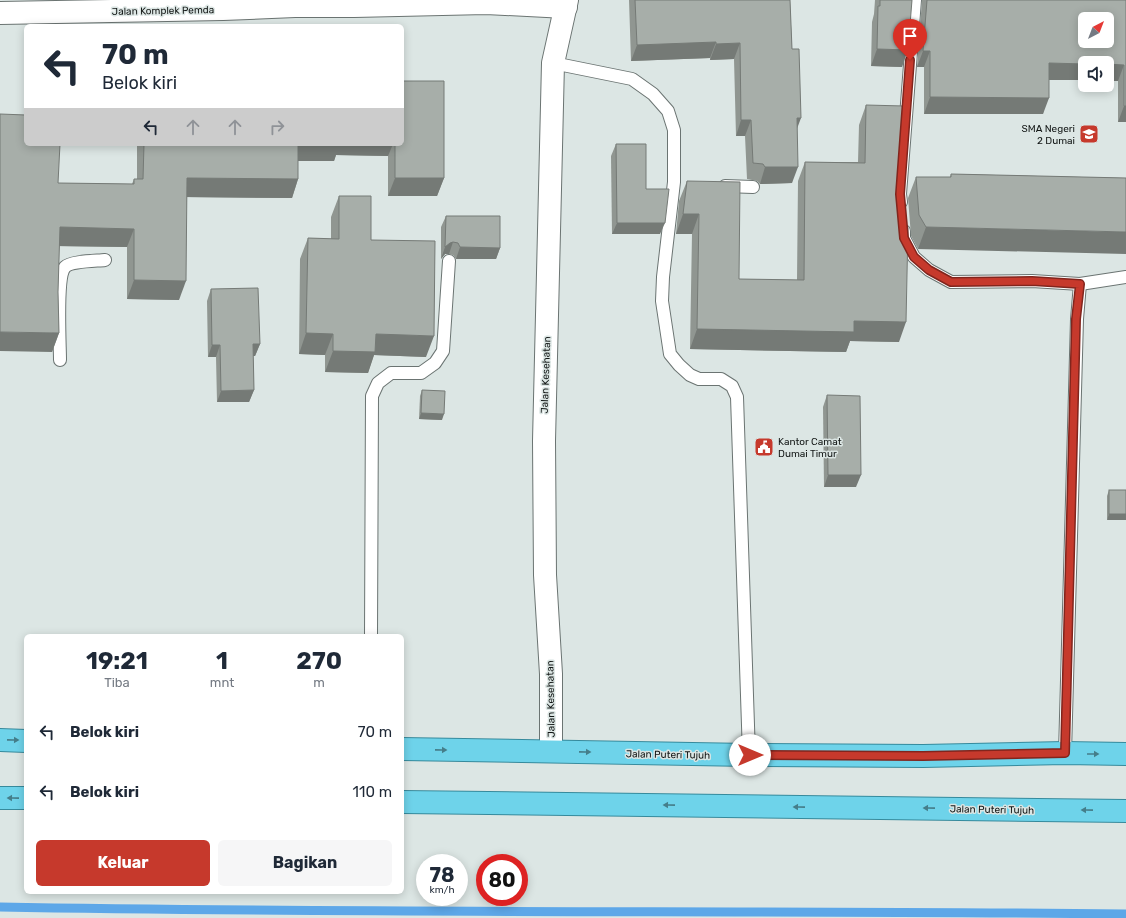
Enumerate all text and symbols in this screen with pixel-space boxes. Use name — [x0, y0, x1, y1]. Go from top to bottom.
street label: Jalan Komplek Pemda — [112, 4, 214, 18]
north arrow — [1078, 12, 1114, 48]
map controls — [1078, 12, 1114, 92]
pin — [893, 19, 927, 60]
icon: arrive — [899, 25, 921, 47]
text: 70 m — [102, 38, 169, 71]
icon: left — [36, 40, 88, 92]
button: sound — [1078, 56, 1114, 92]
text: Belok kiri — [102, 72, 177, 94]
icon: left — [140, 116, 162, 138]
icon: ahead — [182, 116, 204, 138]
icon: ahead — [224, 116, 246, 138]
icon: right — [266, 116, 288, 138]
place label: SMA Negeri 2 Dumai — [1022, 123, 1075, 147]
school or university icon: SMA Negeri 2 Dumai — [1078, 123, 1100, 145]
street label: Jalan Kesehatan — [539, 336, 553, 414]
public building icon: Kantor Camat Dumai Timur — [753, 436, 775, 458]
place label: Kantor Camat Dumai Timur — [778, 436, 842, 460]
text: 19:21 — [86, 647, 148, 675]
text: 1 — [216, 647, 228, 675]
text: 270 — [296, 647, 342, 675]
street label: Jalan Kesehatan — [544, 660, 558, 738]
text: Tiba — [104, 675, 130, 690]
text: mnt — [210, 675, 234, 690]
text: m — [313, 675, 325, 690]
icon: left — [36, 721, 58, 743]
text: Belok kiri — [70, 723, 139, 741]
text: 70 m — [358, 723, 392, 741]
position arrow — [729, 734, 771, 776]
one-way arrow — [7, 737, 20, 743]
one-way arrow — [435, 747, 448, 753]
street label: Jalan Puteri Tujuh — [626, 748, 710, 762]
one-way arrow — [579, 749, 592, 755]
one-way arrow — [1087, 751, 1100, 757]
icon: left — [36, 781, 58, 803]
text: Belok kiri — [70, 783, 139, 801]
text: 110 m — [353, 783, 392, 801]
one-way arrow — [6, 795, 19, 801]
one-way arrow — [662, 802, 675, 808]
street label: Jalan Puteri Tujuh — [950, 803, 1034, 817]
one-way arrow — [792, 804, 805, 810]
one-way arrow — [922, 805, 935, 811]
one-way arrow — [1081, 807, 1093, 814]
button: Keluar — [36, 840, 210, 886]
button: Bagikan — [218, 840, 392, 886]
speed limit sign: 80 — [476, 854, 528, 906]
text: 78 — [430, 863, 455, 887]
text: km/h — [430, 884, 454, 896]

